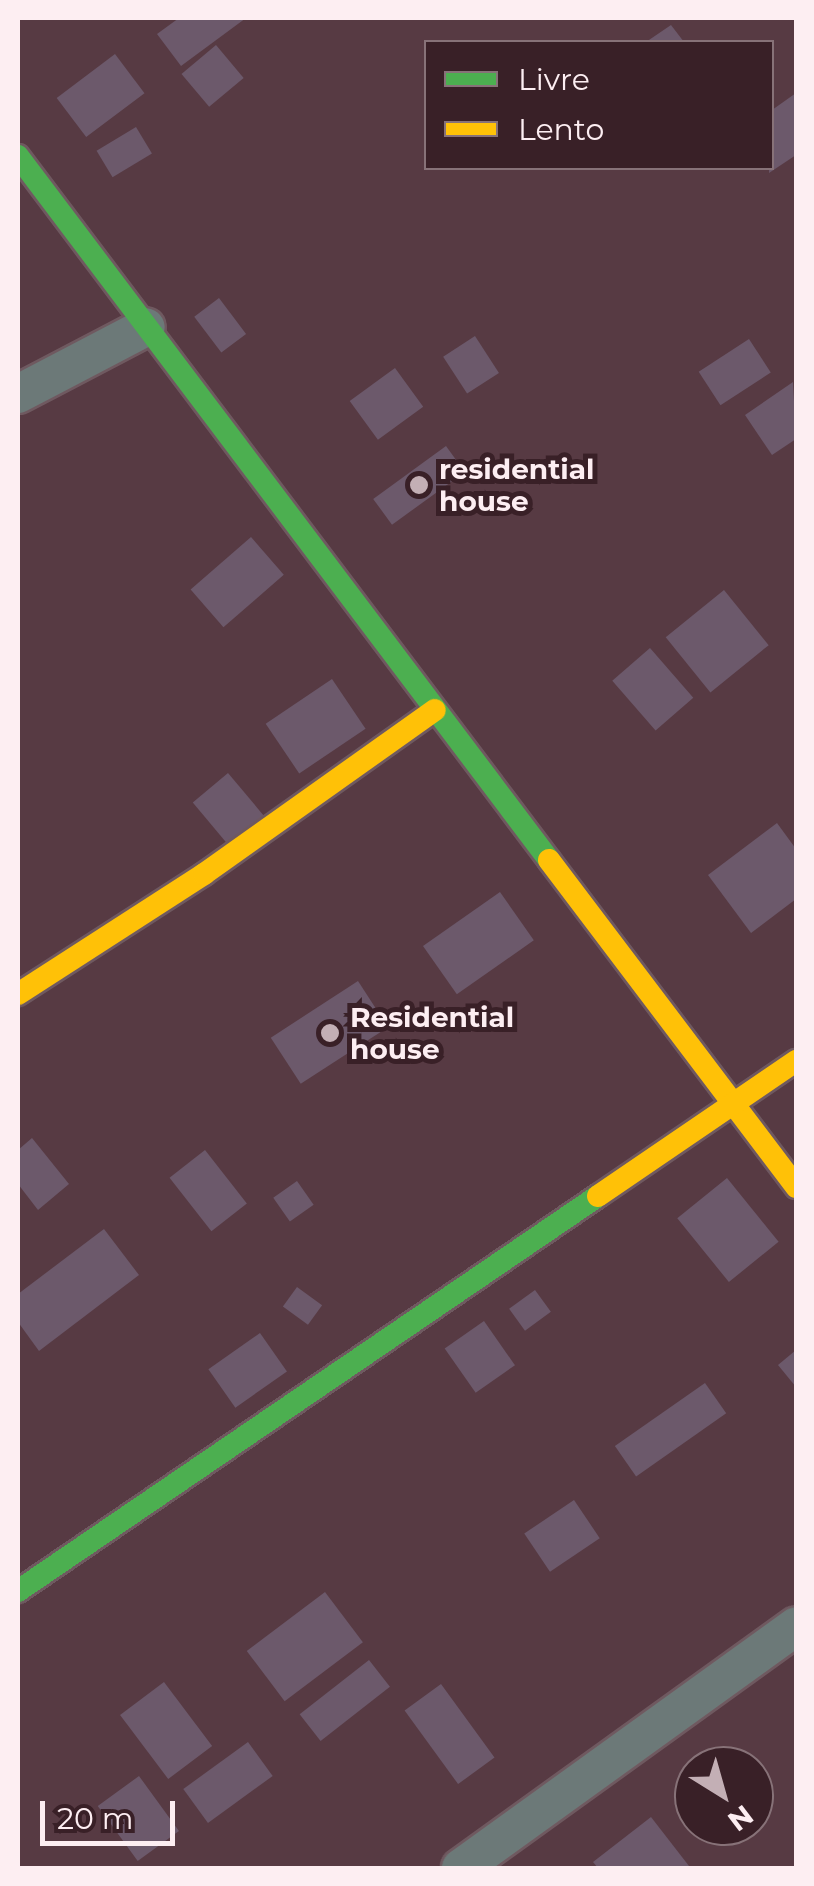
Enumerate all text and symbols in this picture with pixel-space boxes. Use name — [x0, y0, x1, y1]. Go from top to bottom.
legend — [424, 40, 774, 170]
text: Livre — [518, 61, 590, 98]
text: Lento — [518, 111, 604, 148]
place label: residential house — [439, 452, 594, 518]
marker: residential house — [408, 474, 430, 496]
place label: Residential house — [350, 1000, 514, 1066]
marker: Residential house — [319, 1022, 341, 1044]
north arrow — [674, 1746, 774, 1846]
scale bar — [45, 1781, 180, 1843]
text: N — [722, 1798, 760, 1839]
text: 20 m — [57, 1800, 134, 1837]

